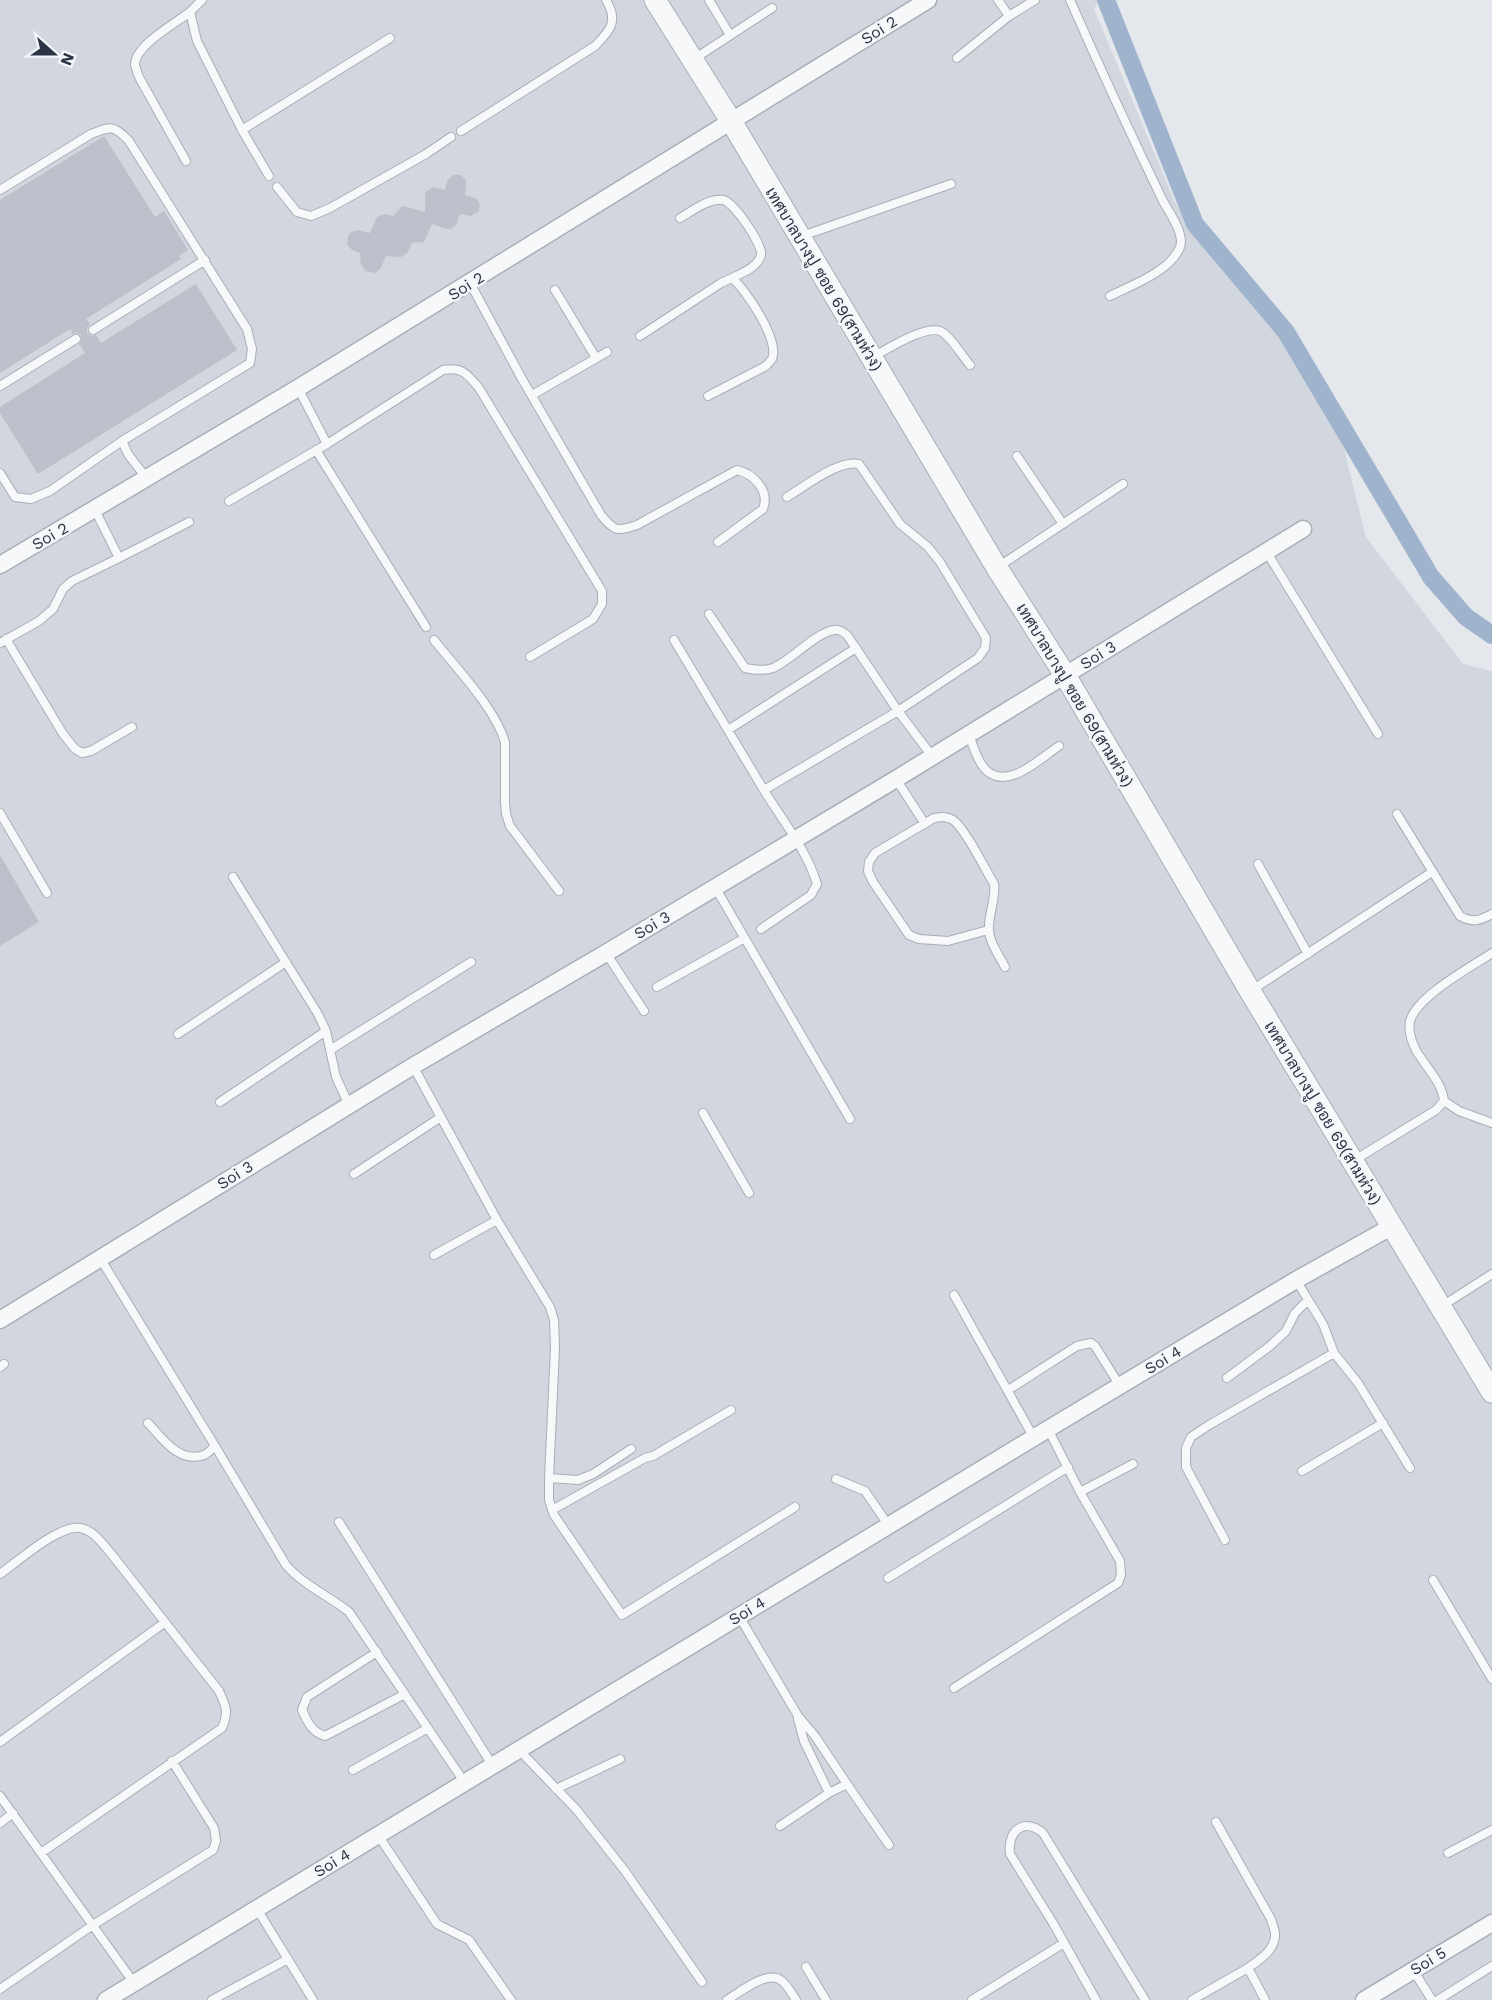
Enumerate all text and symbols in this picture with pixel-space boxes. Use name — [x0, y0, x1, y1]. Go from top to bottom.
street label: Soi 2 — [857, 12, 901, 48]
north arrow — [24, 24, 84, 84]
text: N — [57, 50, 79, 68]
street label: เทศบาลบางปู ซอย 69(สามห่วง) — [760, 183, 887, 375]
street label: Soi 2 — [444, 268, 488, 304]
street label: Soi 2 — [28, 518, 72, 554]
street label: เทศบาลบางปู ซอย 69(สามห่วง) — [1011, 599, 1138, 791]
street label: Soi 3 — [1076, 637, 1120, 673]
street label: Soi 3 — [630, 907, 674, 943]
street label: เทศบาลบางปู ซอย 69(สามห่วง) — [1259, 1017, 1386, 1209]
street label: Soi 3 — [213, 1157, 257, 1193]
street label: Soi 4 — [1141, 1342, 1185, 1378]
street label: Soi 4 — [725, 1593, 769, 1629]
street label: Soi 4 — [310, 1845, 354, 1881]
street label: Soi 5 — [1406, 1943, 1450, 1979]

